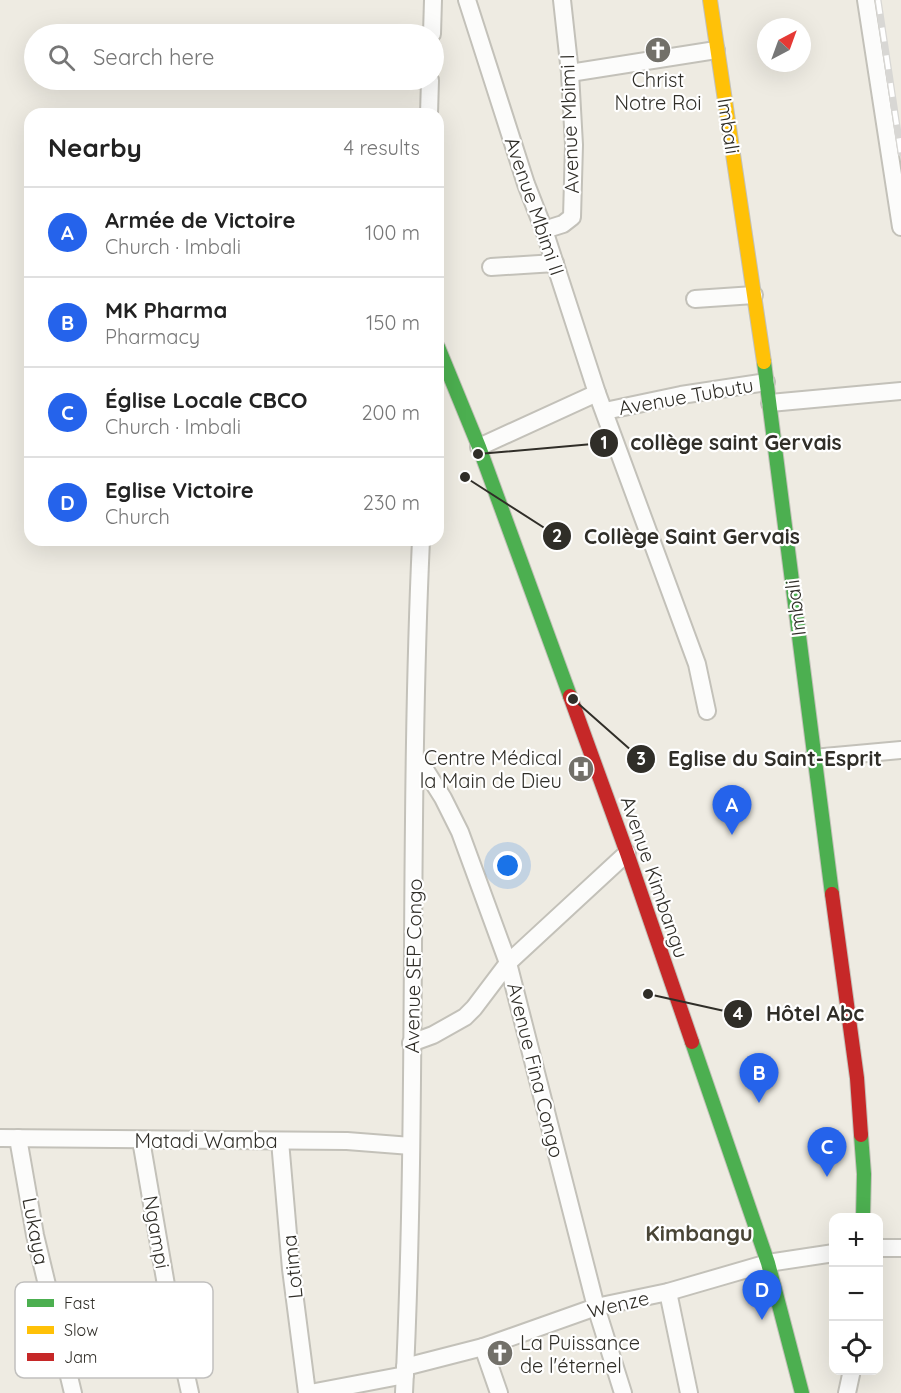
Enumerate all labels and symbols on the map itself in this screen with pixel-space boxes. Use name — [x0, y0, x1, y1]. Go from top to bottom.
north arrow — [757, 18, 811, 72]
church icon: Christ Notre Roi — [643, 35, 673, 65]
street label: Avenue Mbimi I — [554, 54, 584, 194]
place label: Christ Notre Roi — [614, 67, 702, 115]
street label: Imbali — [712, 96, 746, 156]
street label: Avenue Mbimi II — [500, 133, 570, 279]
street label: Avenue Tubutu — [617, 372, 755, 420]
callout: collège saint Gervais — [589, 423, 854, 462]
text: collège saint Gervais — [630, 429, 842, 455]
text: 1 — [600, 431, 608, 454]
callout: Collège Saint Gervais — [542, 517, 812, 556]
text: Collège Saint Gervais — [584, 523, 800, 549]
text: 2 — [552, 524, 562, 547]
street label: Imbali — [779, 578, 811, 638]
callout: Eglise du Saint-Esprit — [626, 739, 894, 778]
place label: Centre Médical la Main de Dieu — [420, 745, 562, 793]
text: Eglise du Saint-Esprit — [668, 745, 882, 771]
text: 3 — [636, 747, 646, 770]
hospital icon: Centre Médical la Main de Dieu — [566, 754, 596, 784]
pin: A — [712, 786, 752, 835]
street label: Avenue Kimbangu — [616, 793, 694, 961]
your location — [493, 851, 522, 880]
street label: Avenue SEP Congo — [399, 878, 427, 1054]
street label: Avenue Fina Congo — [502, 980, 570, 1160]
callout: Hôtel Abc — [723, 994, 876, 1033]
text: Hôtel Abc — [766, 1000, 864, 1026]
text: 4 — [733, 1002, 744, 1025]
pin: B — [740, 1054, 778, 1103]
street label: Matadi Wamba — [134, 1128, 278, 1153]
pin: C — [808, 1128, 846, 1177]
street label: Ngampi — [138, 1194, 176, 1270]
street label: Lukaya — [17, 1195, 55, 1267]
district label: Kimbangu — [645, 1219, 753, 1247]
street label: Lotima — [276, 1234, 308, 1300]
pin: D — [742, 1270, 782, 1320]
legend — [15, 1282, 213, 1378]
street label: Wenze — [585, 1285, 651, 1323]
text: Fast — [64, 1293, 95, 1313]
text: Slow — [64, 1320, 98, 1340]
place label: La Puissance de l'éternel — [520, 1330, 640, 1378]
church icon: La Puissance de l'éternel — [485, 1338, 515, 1368]
text: Jam — [64, 1347, 97, 1367]

